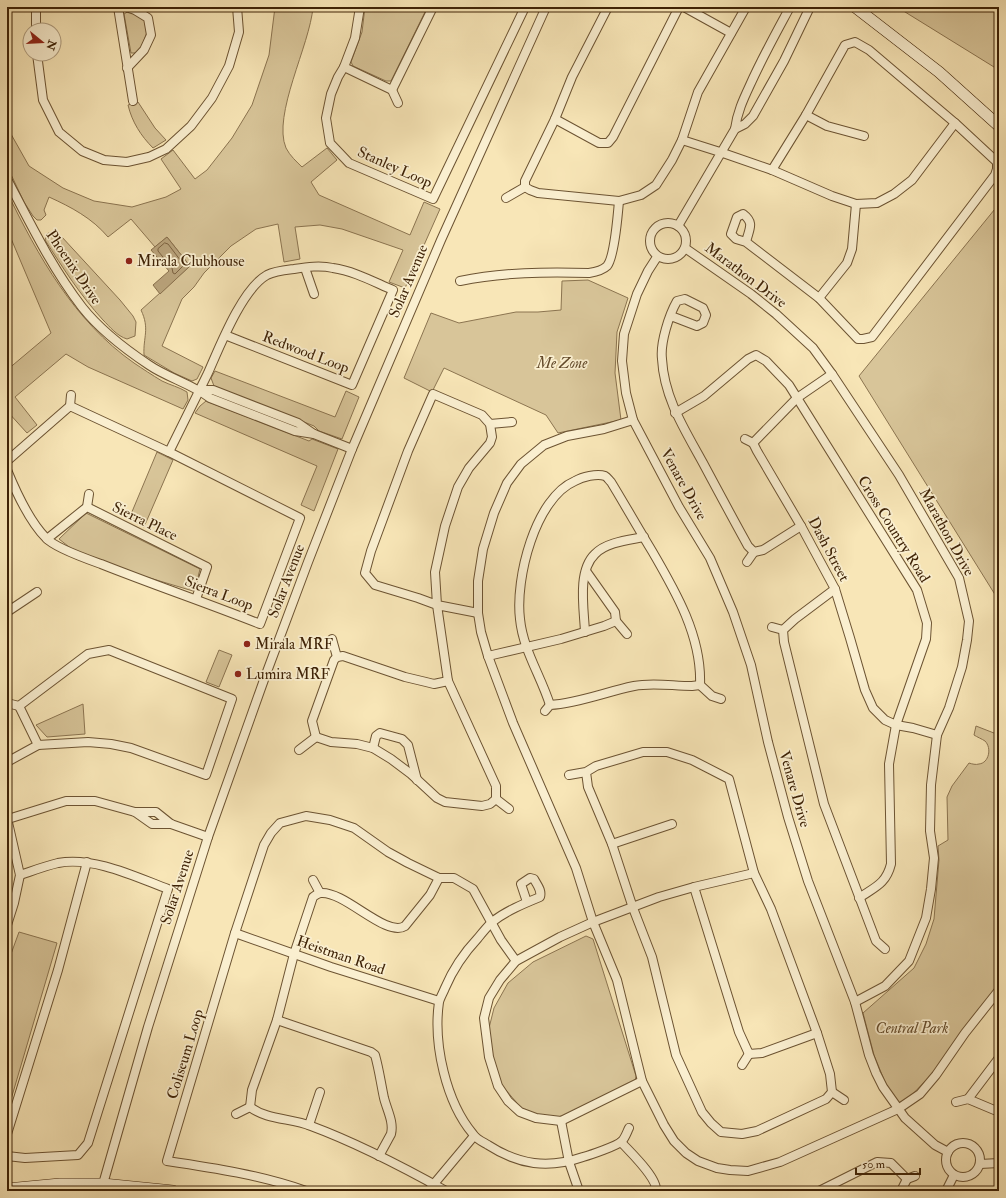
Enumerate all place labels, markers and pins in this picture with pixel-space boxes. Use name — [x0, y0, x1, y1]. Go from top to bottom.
place label: Mirala Clubhouse — [137, 252, 244, 271]
marker: Mirala Clubhouse — [124, 256, 134, 266]
place label: Mirala MRF — [255, 635, 334, 654]
marker: Mirala MRF — [242, 639, 252, 649]
place label: Lumira MRF — [246, 665, 330, 684]
marker: Lumira MRF — [233, 669, 243, 679]

